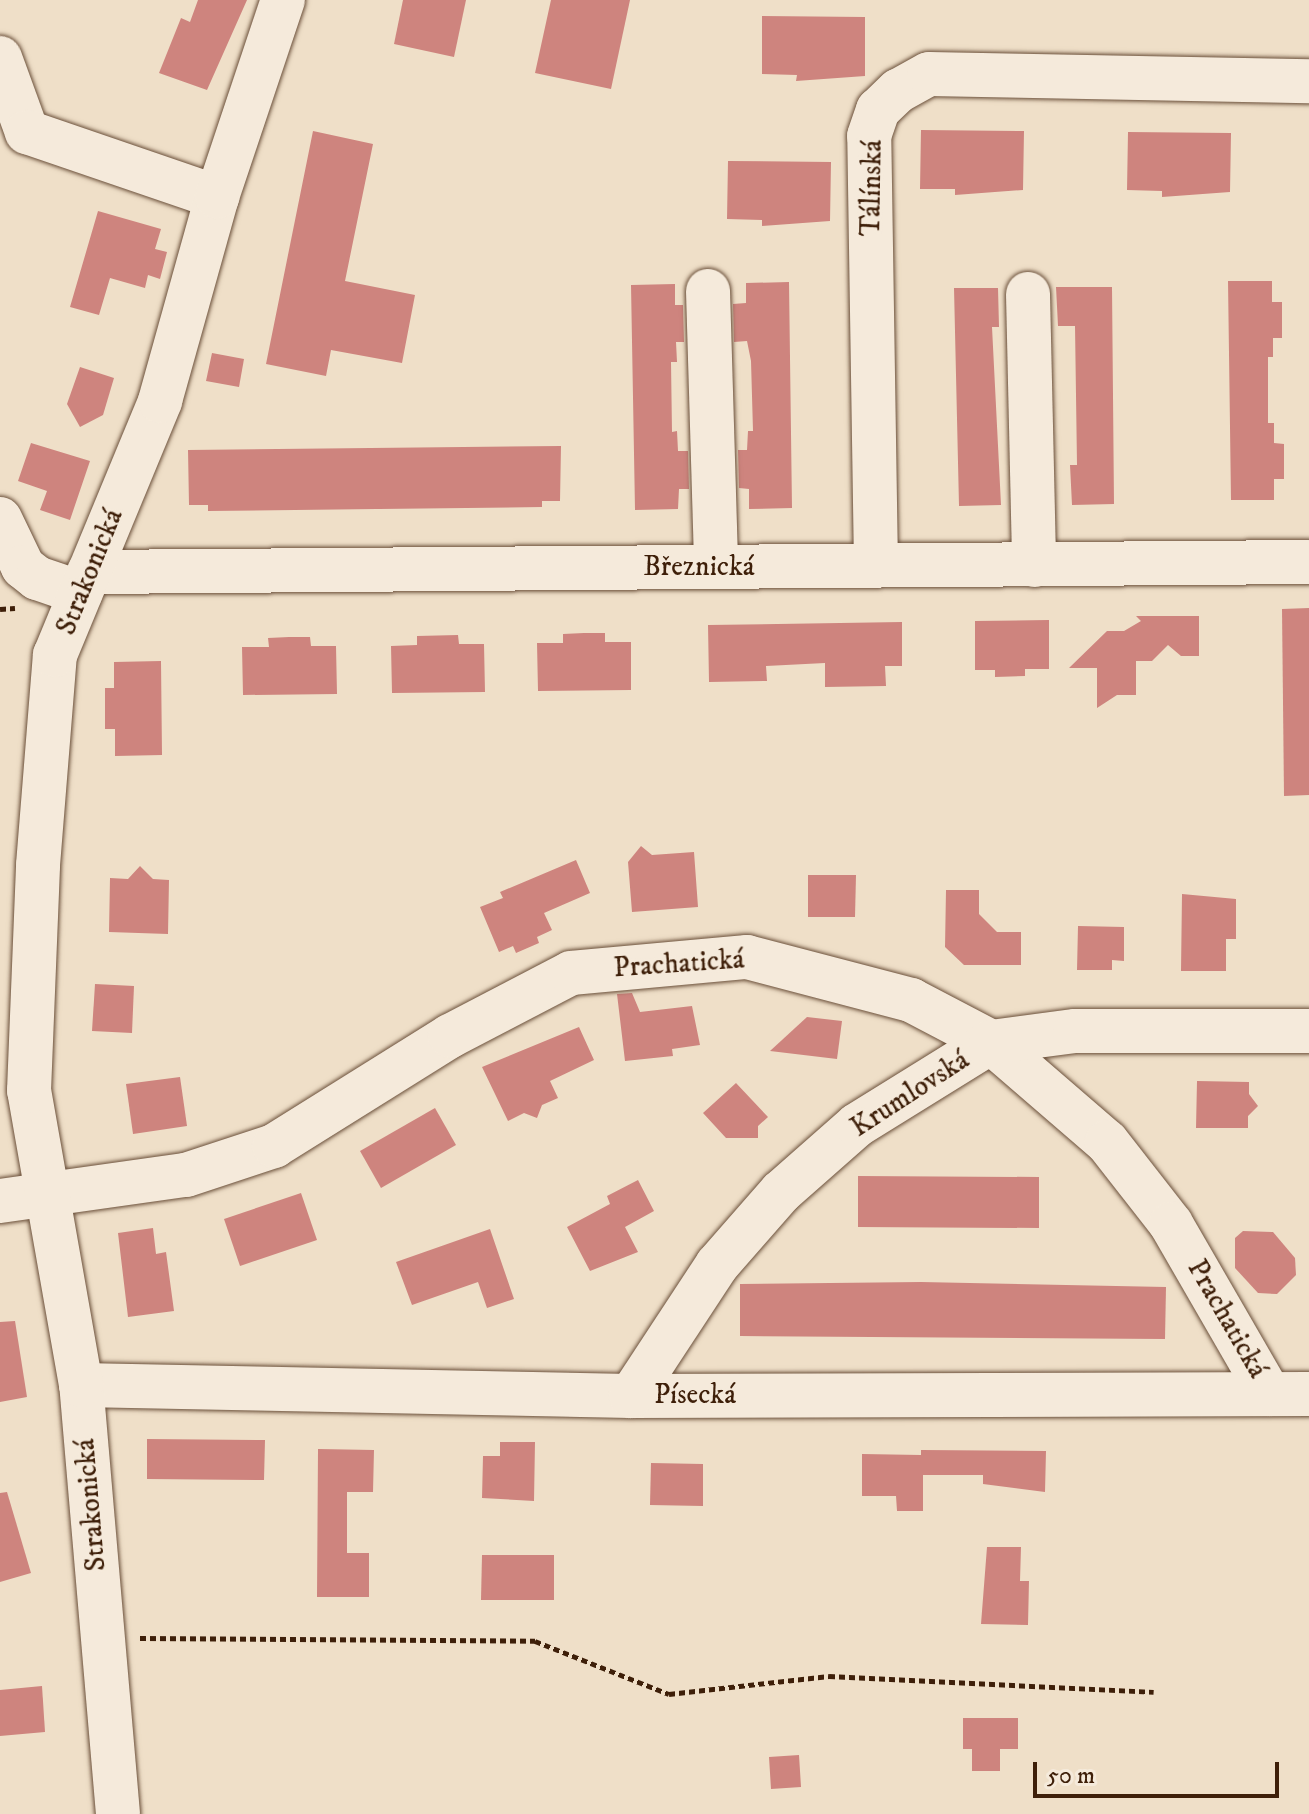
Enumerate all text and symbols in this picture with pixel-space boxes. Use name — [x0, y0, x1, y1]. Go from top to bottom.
street label: Tálínská — [854, 140, 890, 236]
street label: Strakonická — [50, 504, 130, 640]
street label: Březnická — [643, 550, 755, 584]
street label: Prachatická — [612, 943, 746, 985]
street label: Krumlovská — [845, 1043, 975, 1145]
street label: Prachatická — [1180, 1254, 1274, 1384]
street label: Písecká — [654, 1378, 736, 1412]
street label: Strakonická — [68, 1437, 114, 1573]
scale bar — [1037, 1746, 1283, 1796]
text: 50 m — [1047, 1761, 1095, 1791]

